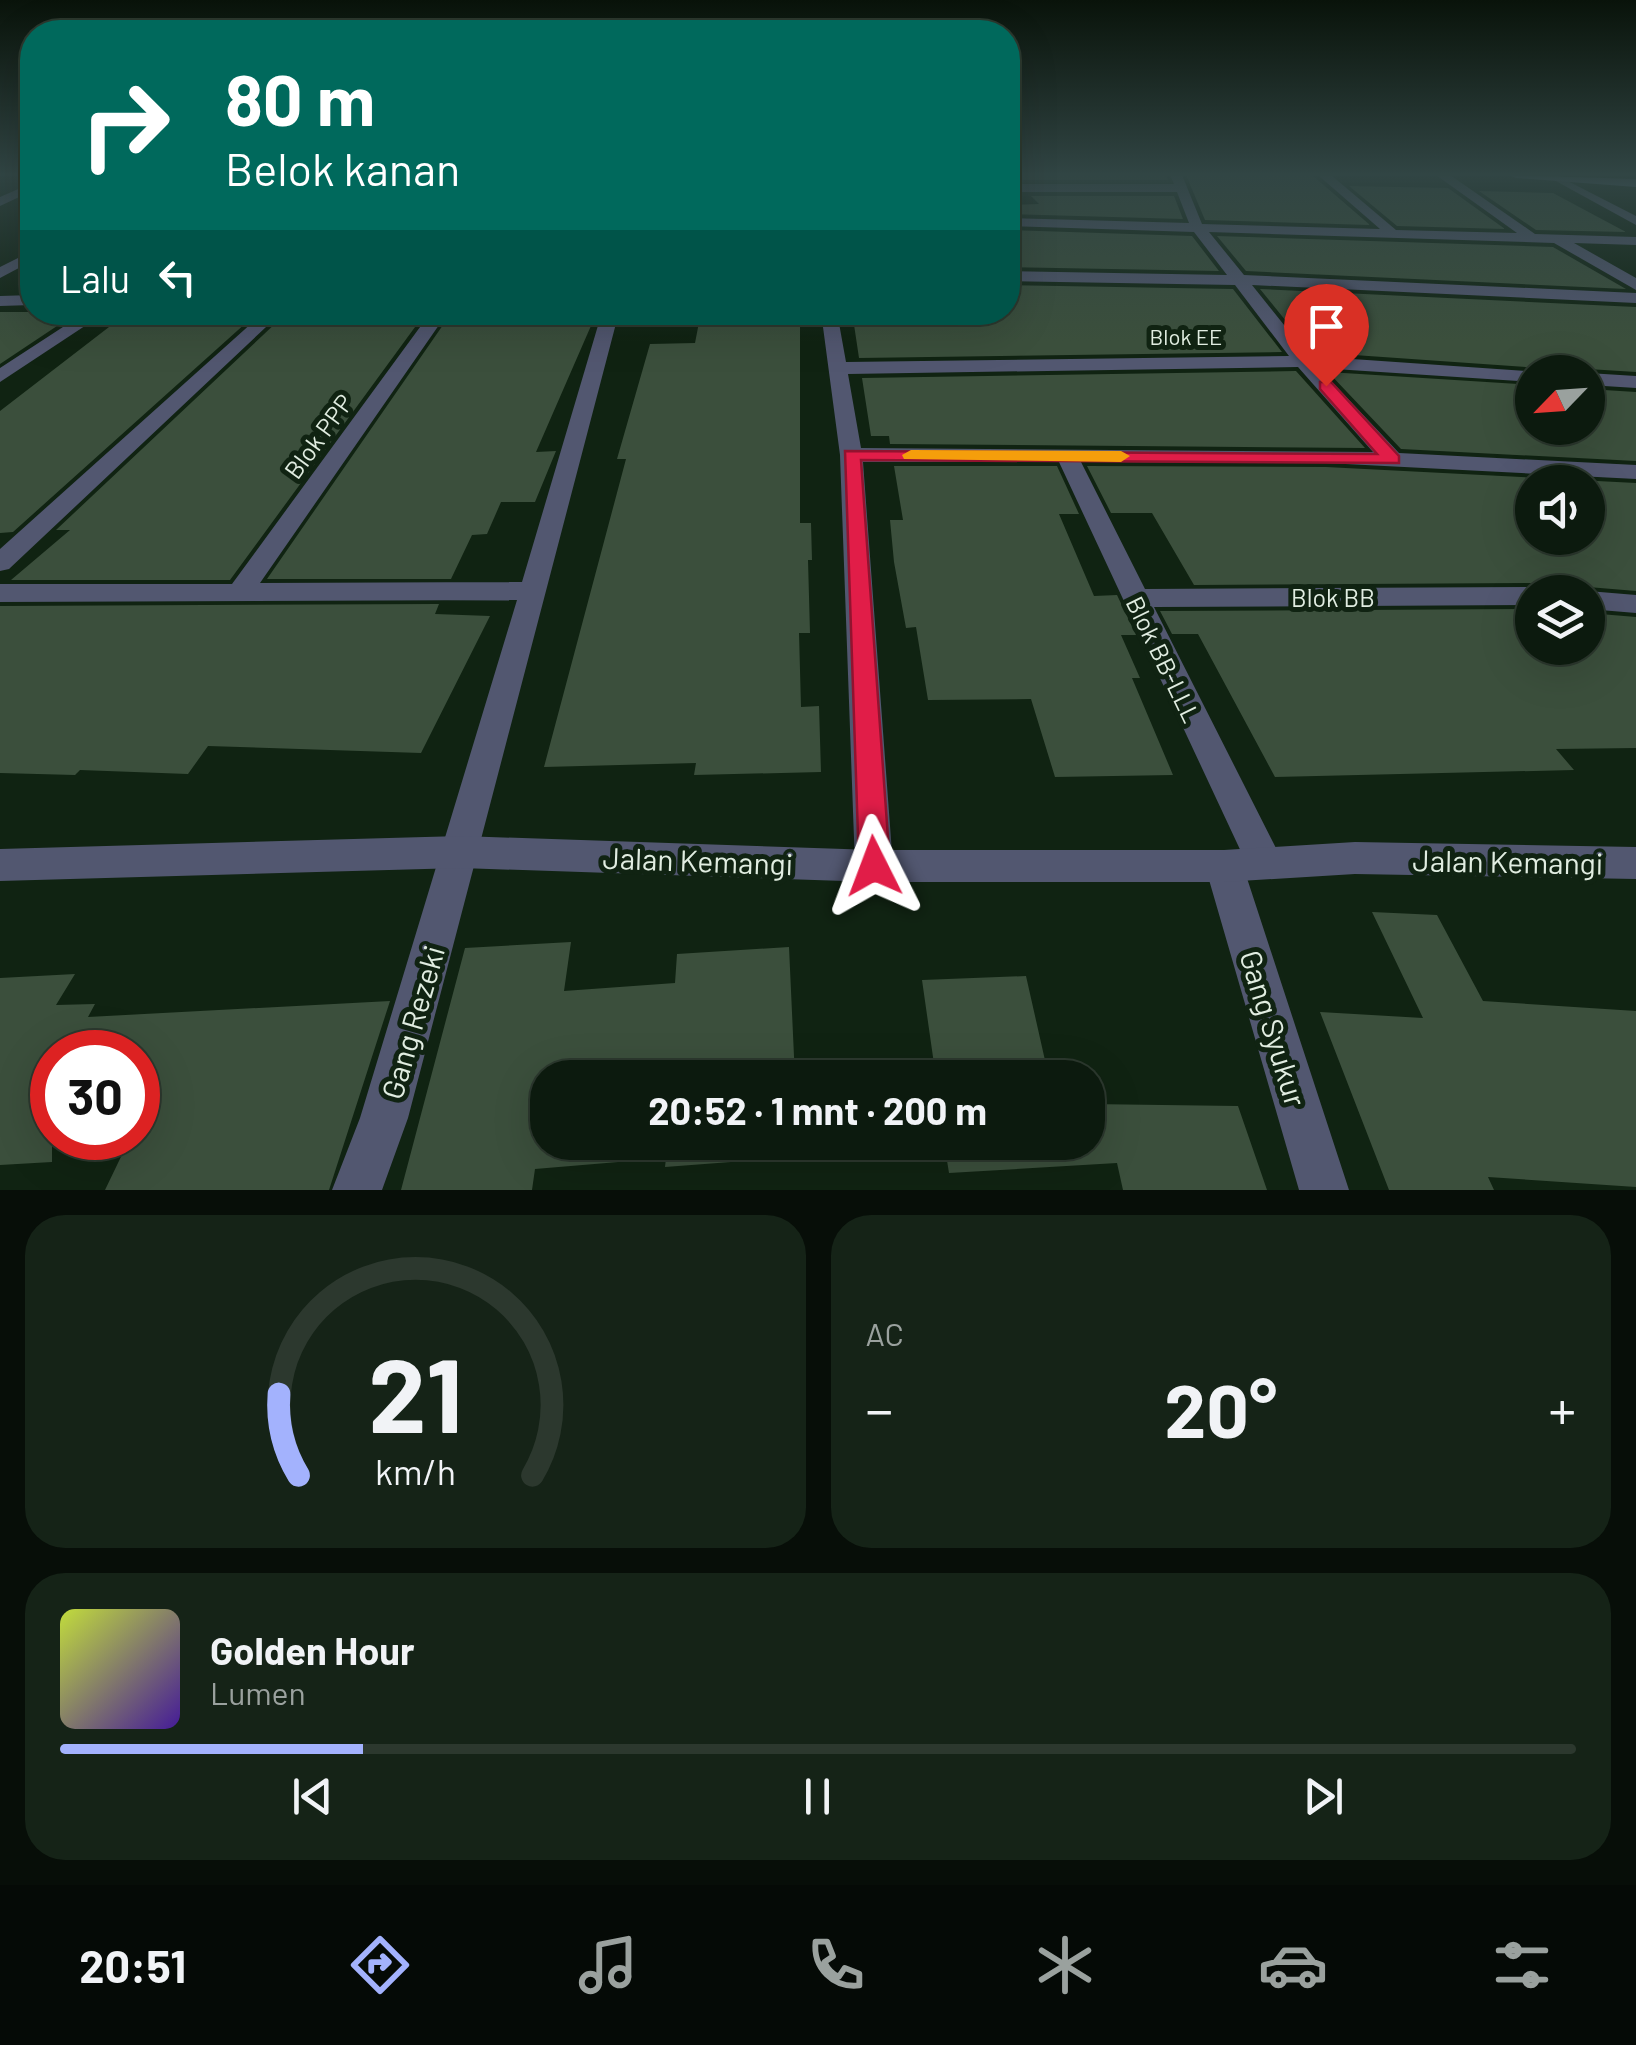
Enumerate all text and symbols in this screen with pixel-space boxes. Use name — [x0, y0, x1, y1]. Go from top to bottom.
text: 80 m — [225, 56, 375, 140]
icon: right — [60, 60, 190, 190]
text: Belok kanan — [225, 141, 460, 195]
icon: left — [150, 250, 205, 305]
text: Lalu — [60, 255, 130, 301]
pin — [1284, 284, 1369, 387]
icon: arrive — [1299, 299, 1354, 354]
street label: Blok EE — [1150, 323, 1222, 349]
north arrow — [1515, 355, 1605, 445]
map controls — [1515, 355, 1605, 665]
street label: Blok PPP — [277, 388, 359, 484]
button: sound — [1515, 465, 1605, 555]
button: layers — [1515, 575, 1605, 665]
street label: Blok BB — [1291, 582, 1375, 612]
street label: Blok BB-LLL — [1121, 591, 1207, 727]
position arrow — [822, 814, 926, 918]
street label: Jalan Kemangi — [602, 839, 794, 881]
street label: Jalan Kemangi — [1412, 841, 1604, 881]
street label: Gang Rezeki — [373, 941, 451, 1103]
street label: Gang Syukur — [1233, 946, 1315, 1110]
speed limit sign: 30 — [30, 1030, 160, 1160]
text: 20:52 · 1 mnt · 200 m — [648, 1087, 987, 1133]
text: AC — [866, 1314, 904, 1352]
text: 21 — [368, 1329, 462, 1454]
text: 20° — [1164, 1363, 1277, 1453]
text: − — [866, 1375, 893, 1441]
text: + — [1548, 1375, 1576, 1441]
text: km/h — [375, 1449, 456, 1492]
text: Golden Hour — [210, 1627, 415, 1673]
text: Lumen — [210, 1673, 306, 1711]
icon: previous — [285, 1769, 340, 1824]
icon: pause — [790, 1769, 845, 1824]
icon: next — [1296, 1769, 1351, 1824]
icon: directions — [345, 1930, 415, 2000]
icon: music — [573, 1930, 643, 2000]
icon: phone — [801, 1930, 871, 2000]
icon: climate — [1030, 1930, 1100, 2000]
icon: car — [1258, 1930, 1328, 2000]
icon: filters — [1487, 1930, 1557, 2000]
text: 20:51 — [79, 1938, 186, 1992]

